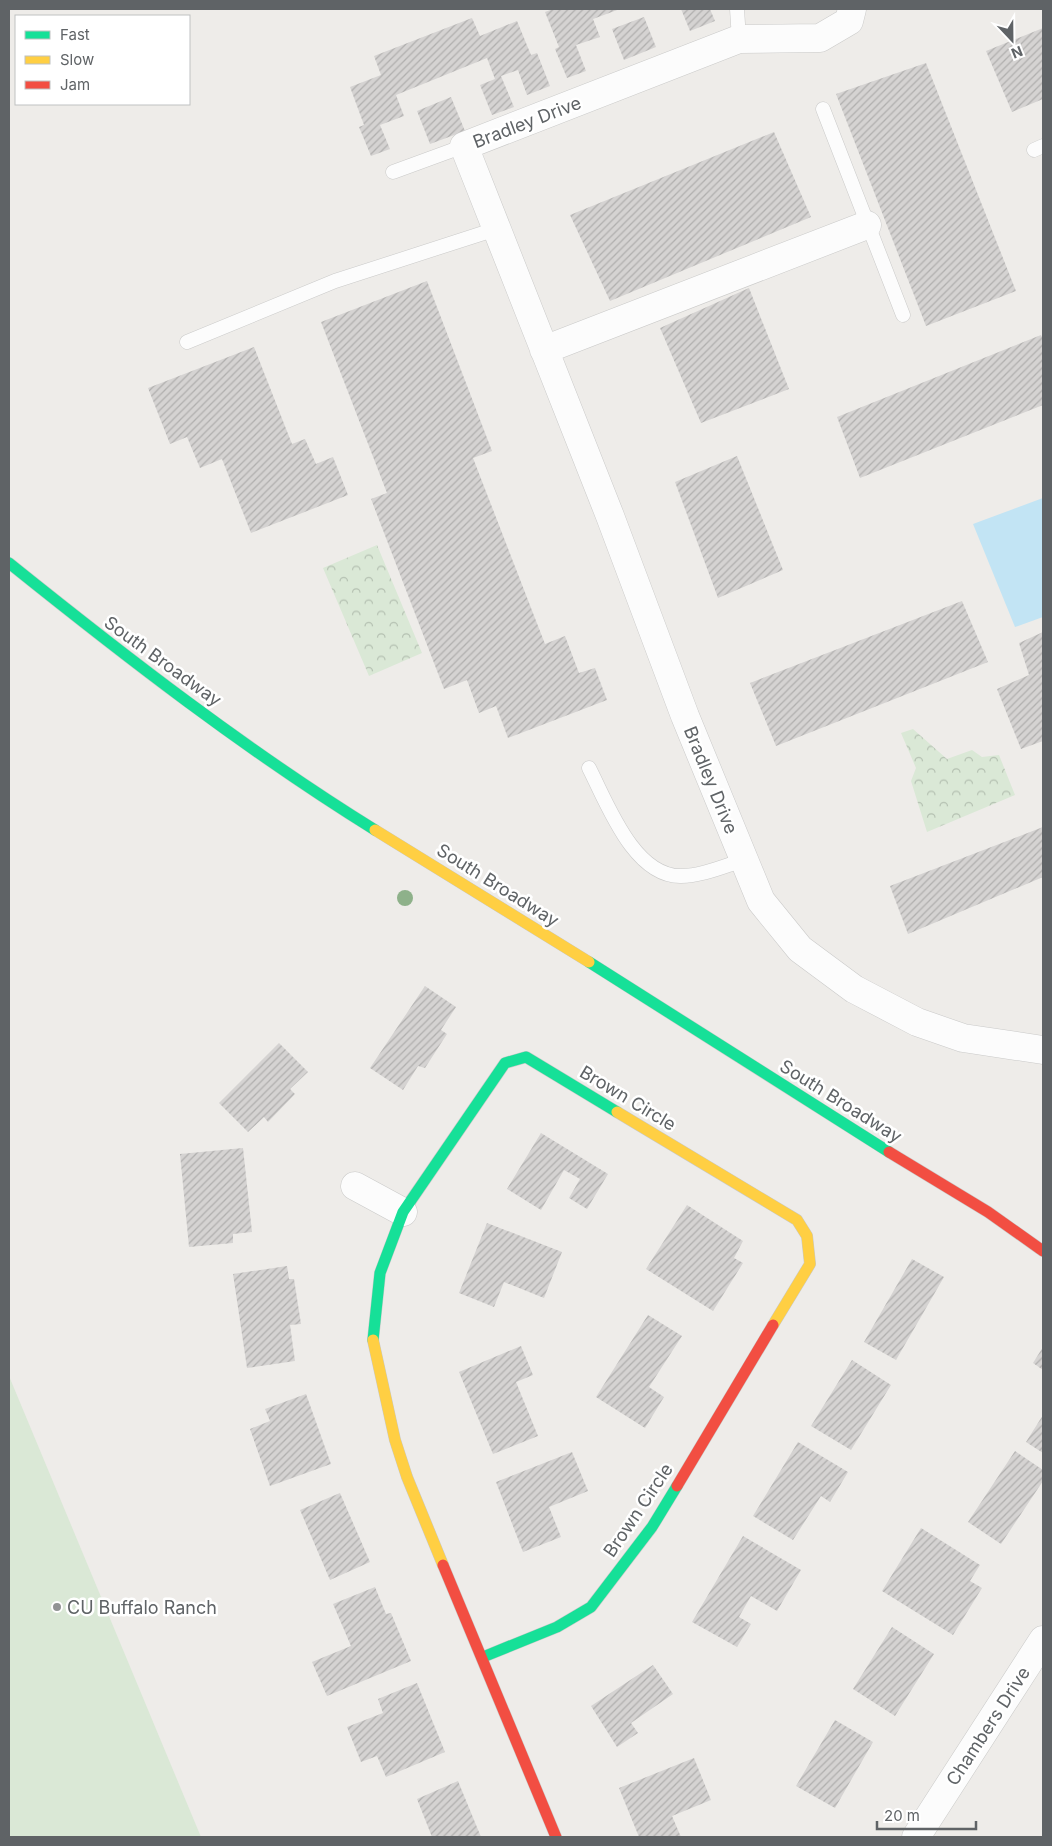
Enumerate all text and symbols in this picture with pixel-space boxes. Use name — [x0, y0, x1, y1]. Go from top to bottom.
legend — [15, 15, 190, 105]
north arrow — [987, 15, 1037, 65]
text: Fast — [60, 25, 90, 44]
text: N — [1009, 43, 1025, 62]
text: Slow — [60, 50, 94, 69]
text: Jam — [60, 75, 90, 94]
street label: Bradley Drive — [470, 92, 584, 152]
street label: South Broadway — [100, 611, 226, 711]
street label: Bradley Drive — [680, 723, 742, 837]
street label: South Broadway — [433, 839, 563, 931]
street label: South Broadway — [776, 1055, 906, 1147]
street label: Brown Circle — [576, 1061, 680, 1135]
street label: Brown Circle — [599, 1459, 677, 1561]
place label: CU Buffalo Ranch — [67, 1597, 217, 1618]
marker: CU Buffalo Ranch — [51, 1601, 63, 1613]
street label: Chambers Drive — [942, 1663, 1034, 1789]
scale bar — [877, 1798, 976, 1830]
text: 20 m — [884, 1806, 920, 1825]

